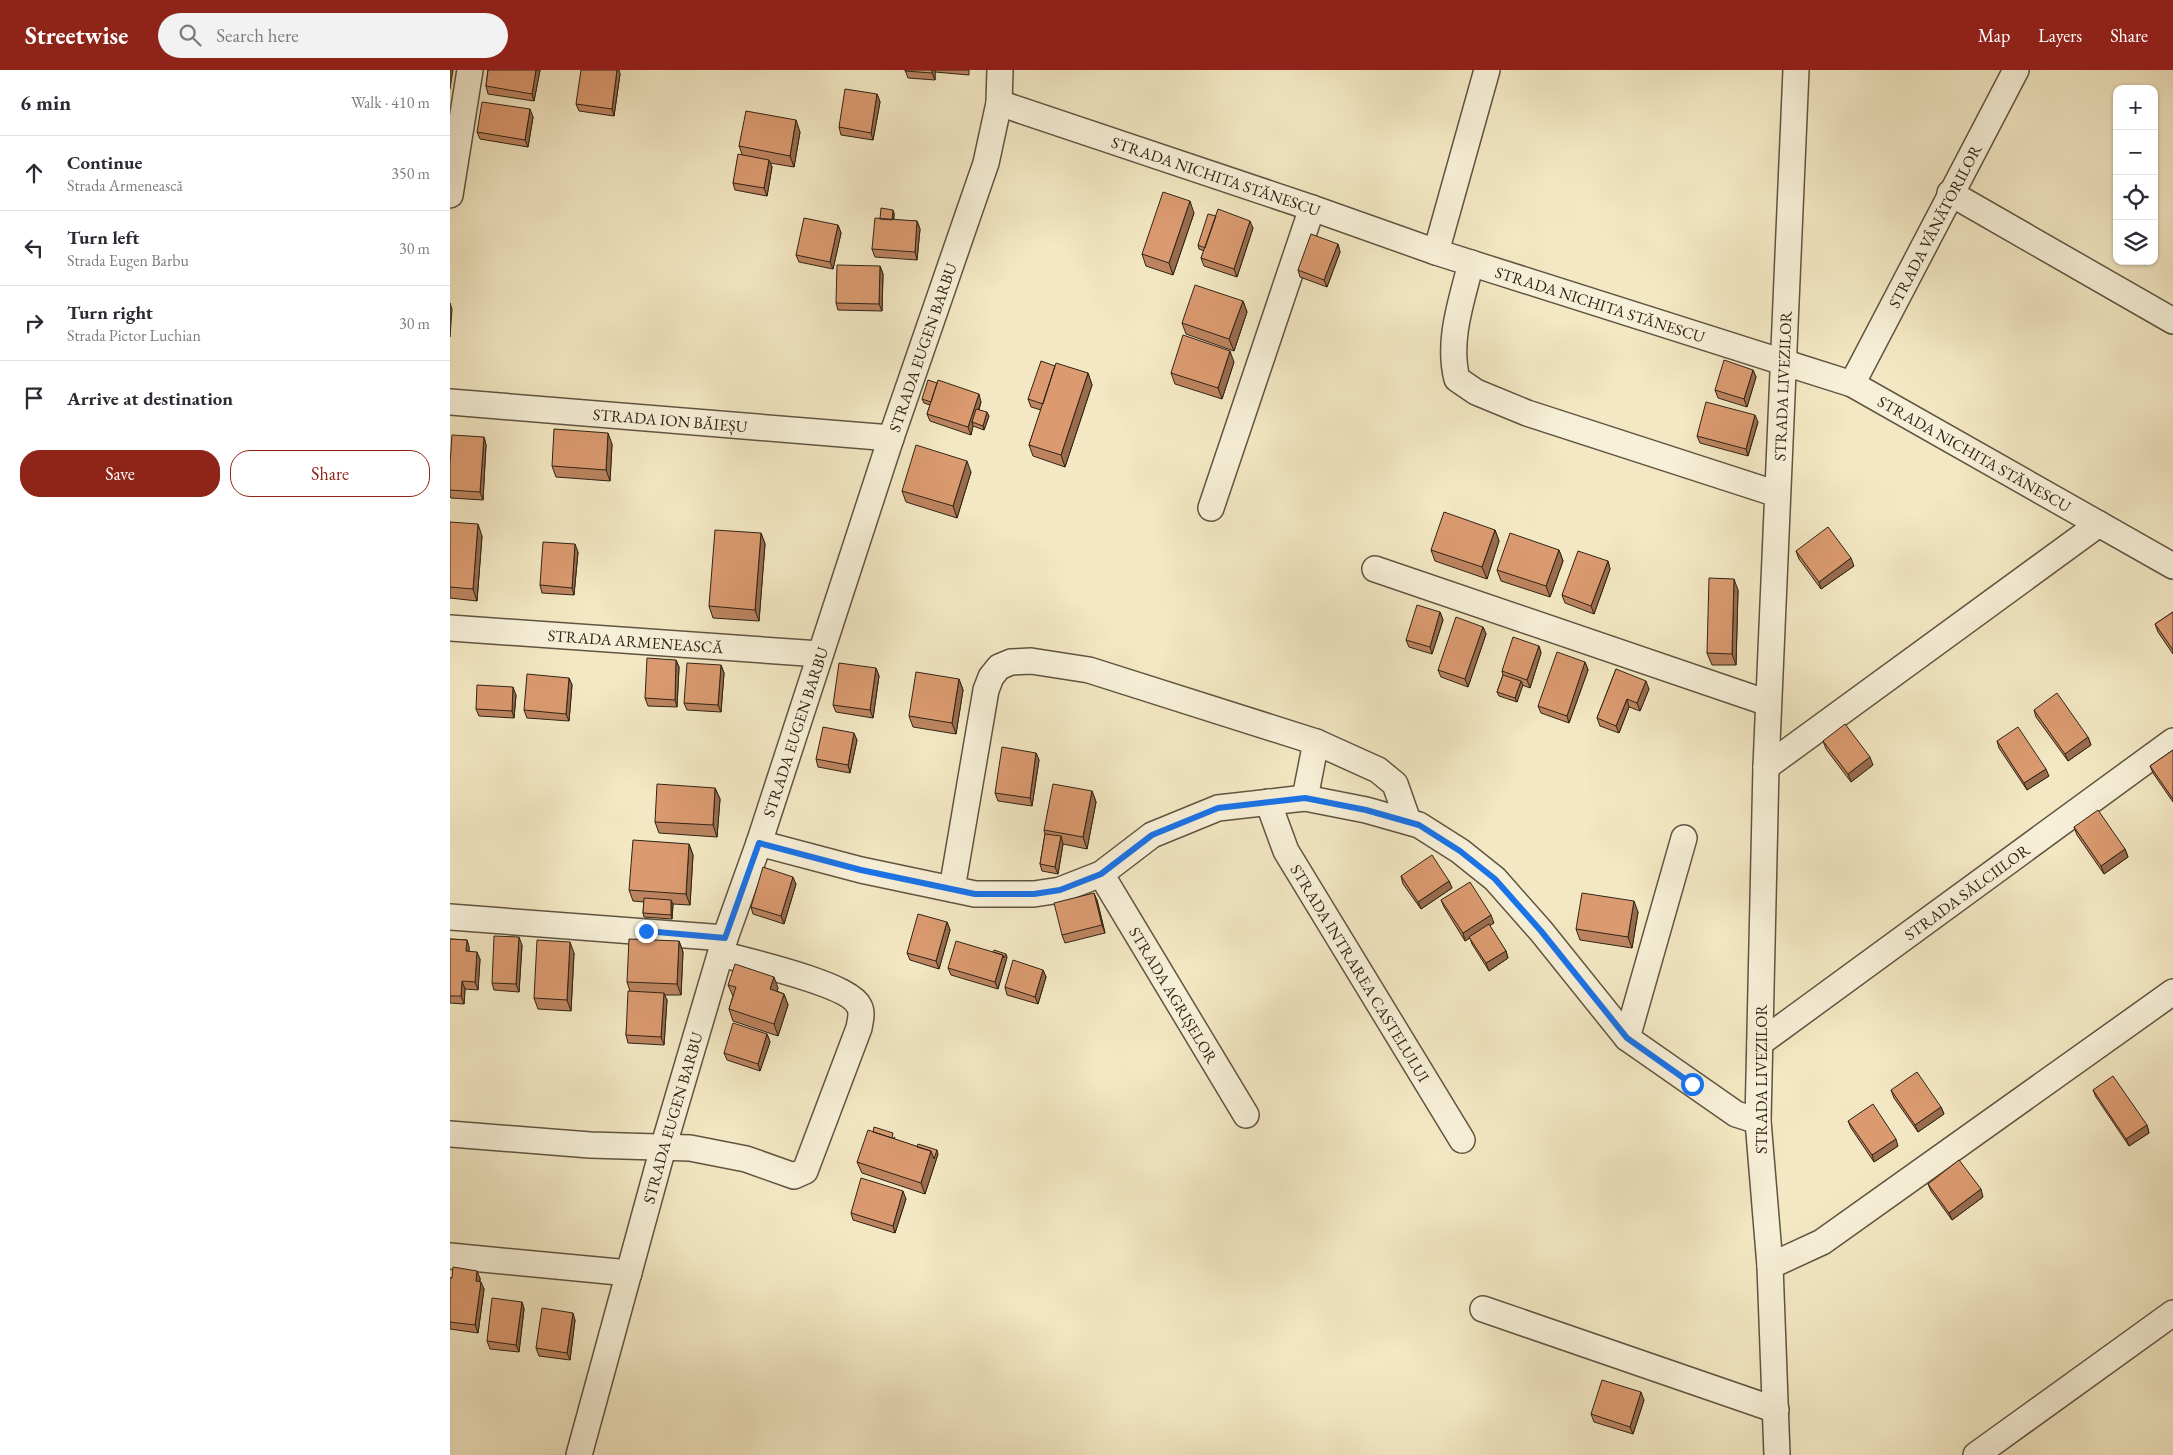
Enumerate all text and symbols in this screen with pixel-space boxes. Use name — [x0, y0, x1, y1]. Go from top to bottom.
search box — [158, 13, 508, 58]
text: Streetwise — [25, 20, 128, 51]
icon: search — [176, 21, 204, 49]
text: Search here — [216, 23, 299, 48]
text: Map — [1978, 24, 2010, 47]
text: Layers — [2038, 24, 2082, 47]
text: Share — [2110, 24, 2148, 47]
map controls — [2113, 85, 2158, 265]
button: + — [2113, 85, 2158, 130]
text: 6 min — [20, 89, 71, 116]
text: Walk · 410 m — [351, 92, 430, 113]
button: − — [2113, 130, 2158, 175]
street label: STRADA NICHITA STĂNESCU — [1109, 132, 1323, 221]
street label: STRADA VÂNĂTORILOR — [1883, 141, 1986, 312]
text: Continue — [67, 150, 142, 175]
icon: ahead — [20, 159, 48, 187]
text: 350 m — [391, 163, 430, 184]
text: Strada Armenească — [67, 175, 183, 196]
button: locate — [2113, 175, 2158, 220]
button: layers — [2113, 220, 2158, 265]
text: Turn left — [67, 225, 139, 250]
icon: left — [20, 234, 48, 262]
text: 30 m — [399, 238, 430, 259]
text: Strada Eugen Barbu — [67, 250, 189, 271]
street label: STRADA EUGEN BARBU — [884, 260, 962, 435]
street label: STRADA NICHITA STĂNESCU — [1492, 261, 1708, 348]
text: Turn right — [67, 300, 153, 325]
icon: right — [20, 309, 48, 337]
street label: STRADA LIVEZILOR — [1769, 310, 1797, 461]
text: 30 m — [399, 313, 430, 334]
text: Strada Pictor Luchian — [67, 325, 201, 346]
icon: arrive — [20, 384, 48, 412]
text: Arrive at destination — [67, 386, 233, 411]
street label: STRADA NICHITA STĂNESCU — [1874, 391, 2075, 517]
street label: STRADA ION BĂIEȘU — [592, 404, 749, 437]
button: Save — [20, 450, 220, 497]
button: Share — [230, 450, 430, 497]
street label: STRADA ARMENEASCĂ — [547, 625, 725, 658]
street label: STRADA EUGEN BARBU — [758, 644, 833, 820]
street label: STRADA SĂLCIILOR — [1900, 839, 2034, 945]
street label: STRADA INTRAREA CASTELULUI — [1285, 860, 1434, 1087]
route end — [635, 920, 658, 943]
street label: STRADA AGRIȘELOR — [1124, 923, 1223, 1068]
street label: STRADA LIVEZILOR — [1751, 1004, 1772, 1154]
street label: STRADA EUGEN BARBU — [638, 1029, 708, 1206]
route start — [1681, 1073, 1704, 1096]

